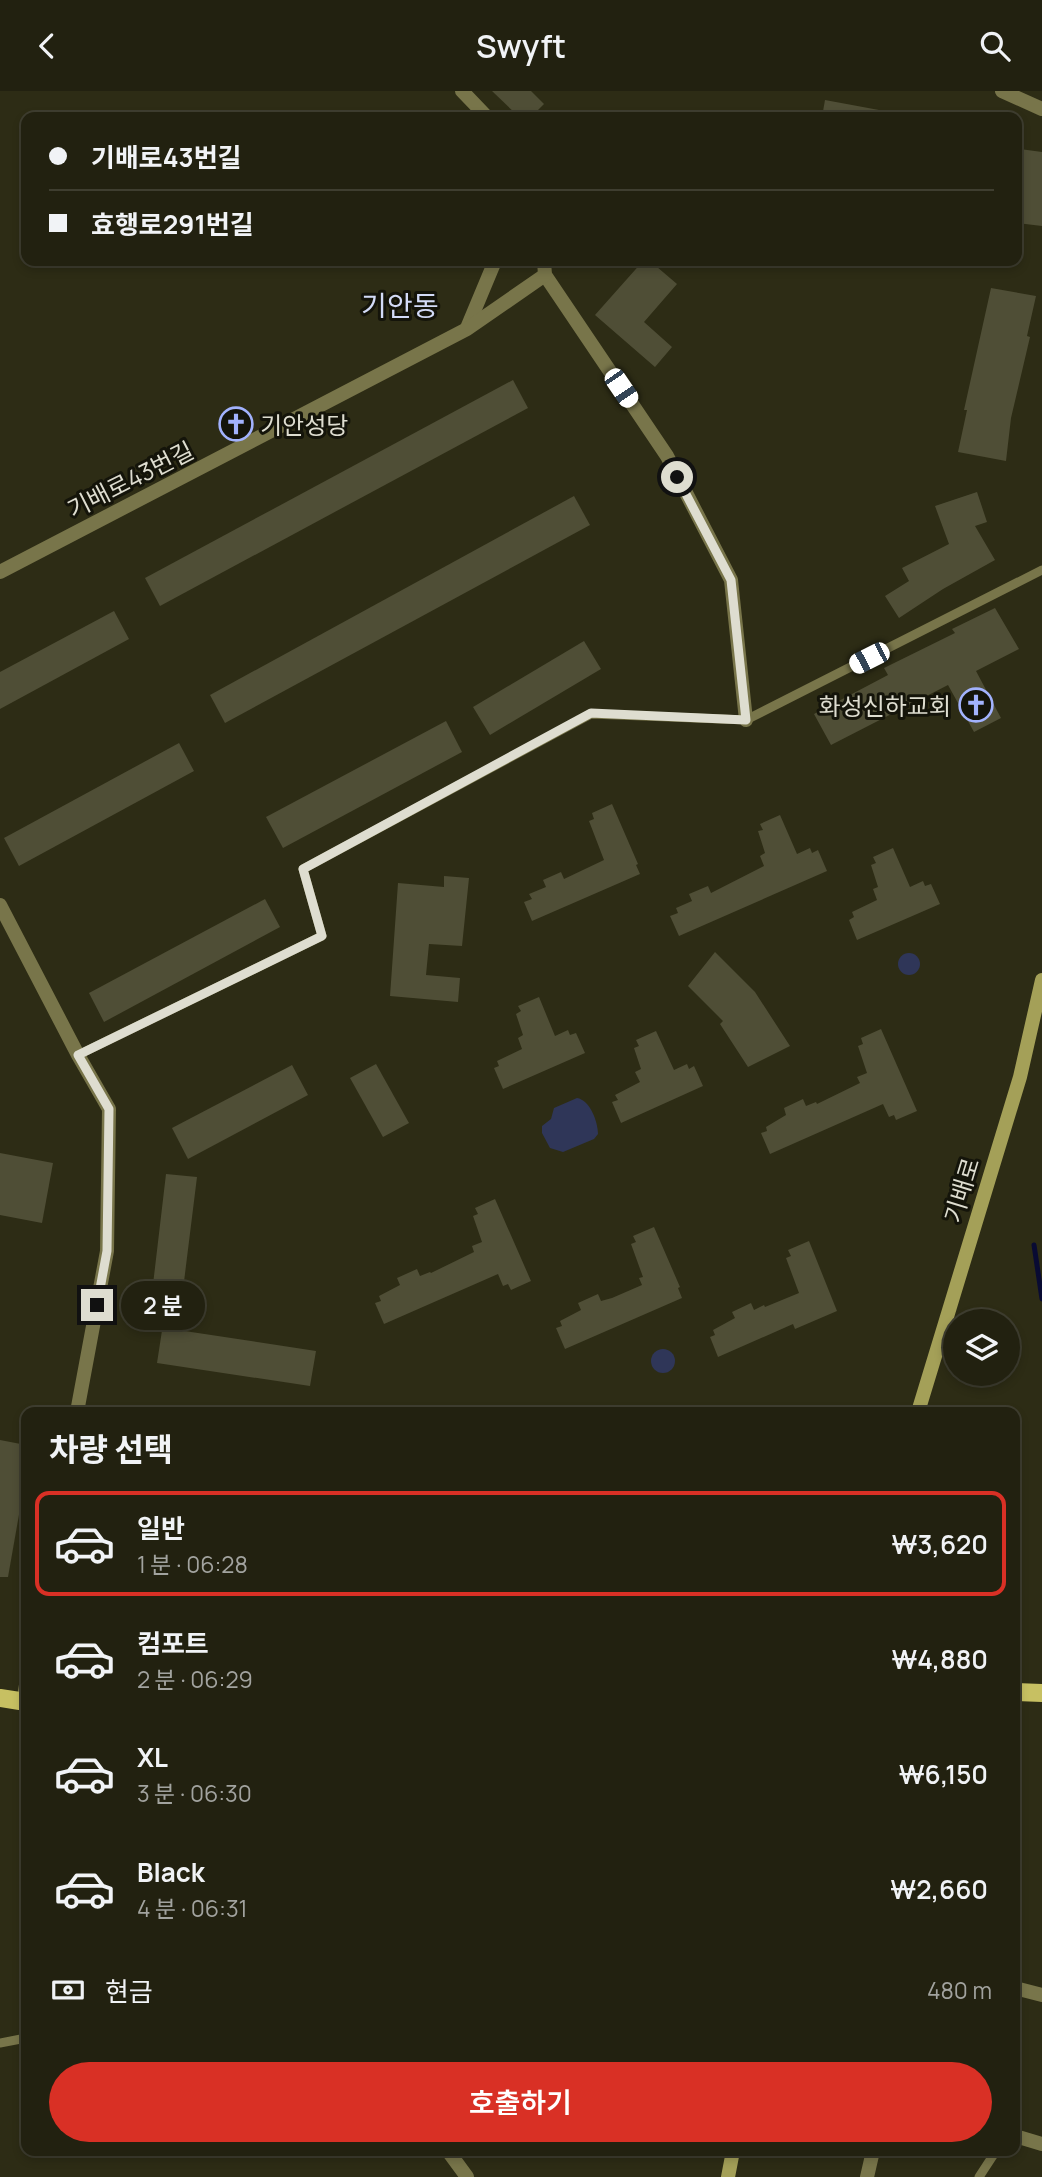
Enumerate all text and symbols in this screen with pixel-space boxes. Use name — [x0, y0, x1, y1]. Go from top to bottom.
text: Swyft — [476, 24, 566, 68]
icon: back — [28, 27, 66, 65]
icon: search — [976, 27, 1014, 65]
text: 기배로43번길 — [91, 139, 242, 175]
text: 효행로291번길 — [91, 206, 254, 242]
district label: 기안동 — [361, 286, 439, 324]
car — [601, 365, 642, 411]
church icon: 기안성당 — [217, 405, 255, 443]
place label: 기안성당 — [260, 408, 348, 441]
street label: 기배로43번길 — [61, 433, 199, 525]
route start — [661, 461, 693, 493]
car — [846, 639, 893, 677]
church icon: 화성신하교회 — [957, 686, 995, 724]
place label: 화성신하교회 — [819, 689, 951, 722]
street label: 기배로 — [936, 1153, 986, 1227]
callout: 2 분 — [122, 1281, 206, 1329]
route end — [81, 1289, 113, 1321]
text: 2 분 — [143, 1289, 183, 1321]
map controls — [943, 1309, 1020, 1386]
button: layers — [943, 1309, 1020, 1386]
text: 차량 선택 — [49, 1427, 173, 1471]
text: 일반 — [137, 1510, 185, 1546]
icon: car — [53, 1512, 116, 1575]
text: ₩3,620 — [892, 1526, 988, 1562]
text: 1 분 · 06:28 — [137, 1548, 248, 1580]
text: 컴포트 — [137, 1625, 209, 1661]
icon: car — [53, 1627, 116, 1690]
text: ₩4,880 — [891, 1641, 988, 1677]
text: 2 분 · 06:29 — [137, 1663, 253, 1695]
text: XL — [137, 1739, 168, 1775]
icon: car — [53, 1742, 116, 1805]
text: ₩6,150 — [899, 1756, 988, 1792]
text: 3 분 · 06:30 — [137, 1777, 252, 1809]
text: Black — [137, 1854, 205, 1890]
icon: car — [53, 1857, 116, 1920]
text: ₩2,660 — [890, 1871, 988, 1907]
text: 4 분 · 06:31 — [137, 1892, 248, 1924]
icon: cash — [49, 1971, 87, 2009]
text: 현금 — [105, 1973, 153, 2009]
text: 480 m — [927, 1974, 992, 2006]
button: 호출하기 — [49, 2062, 992, 2142]

